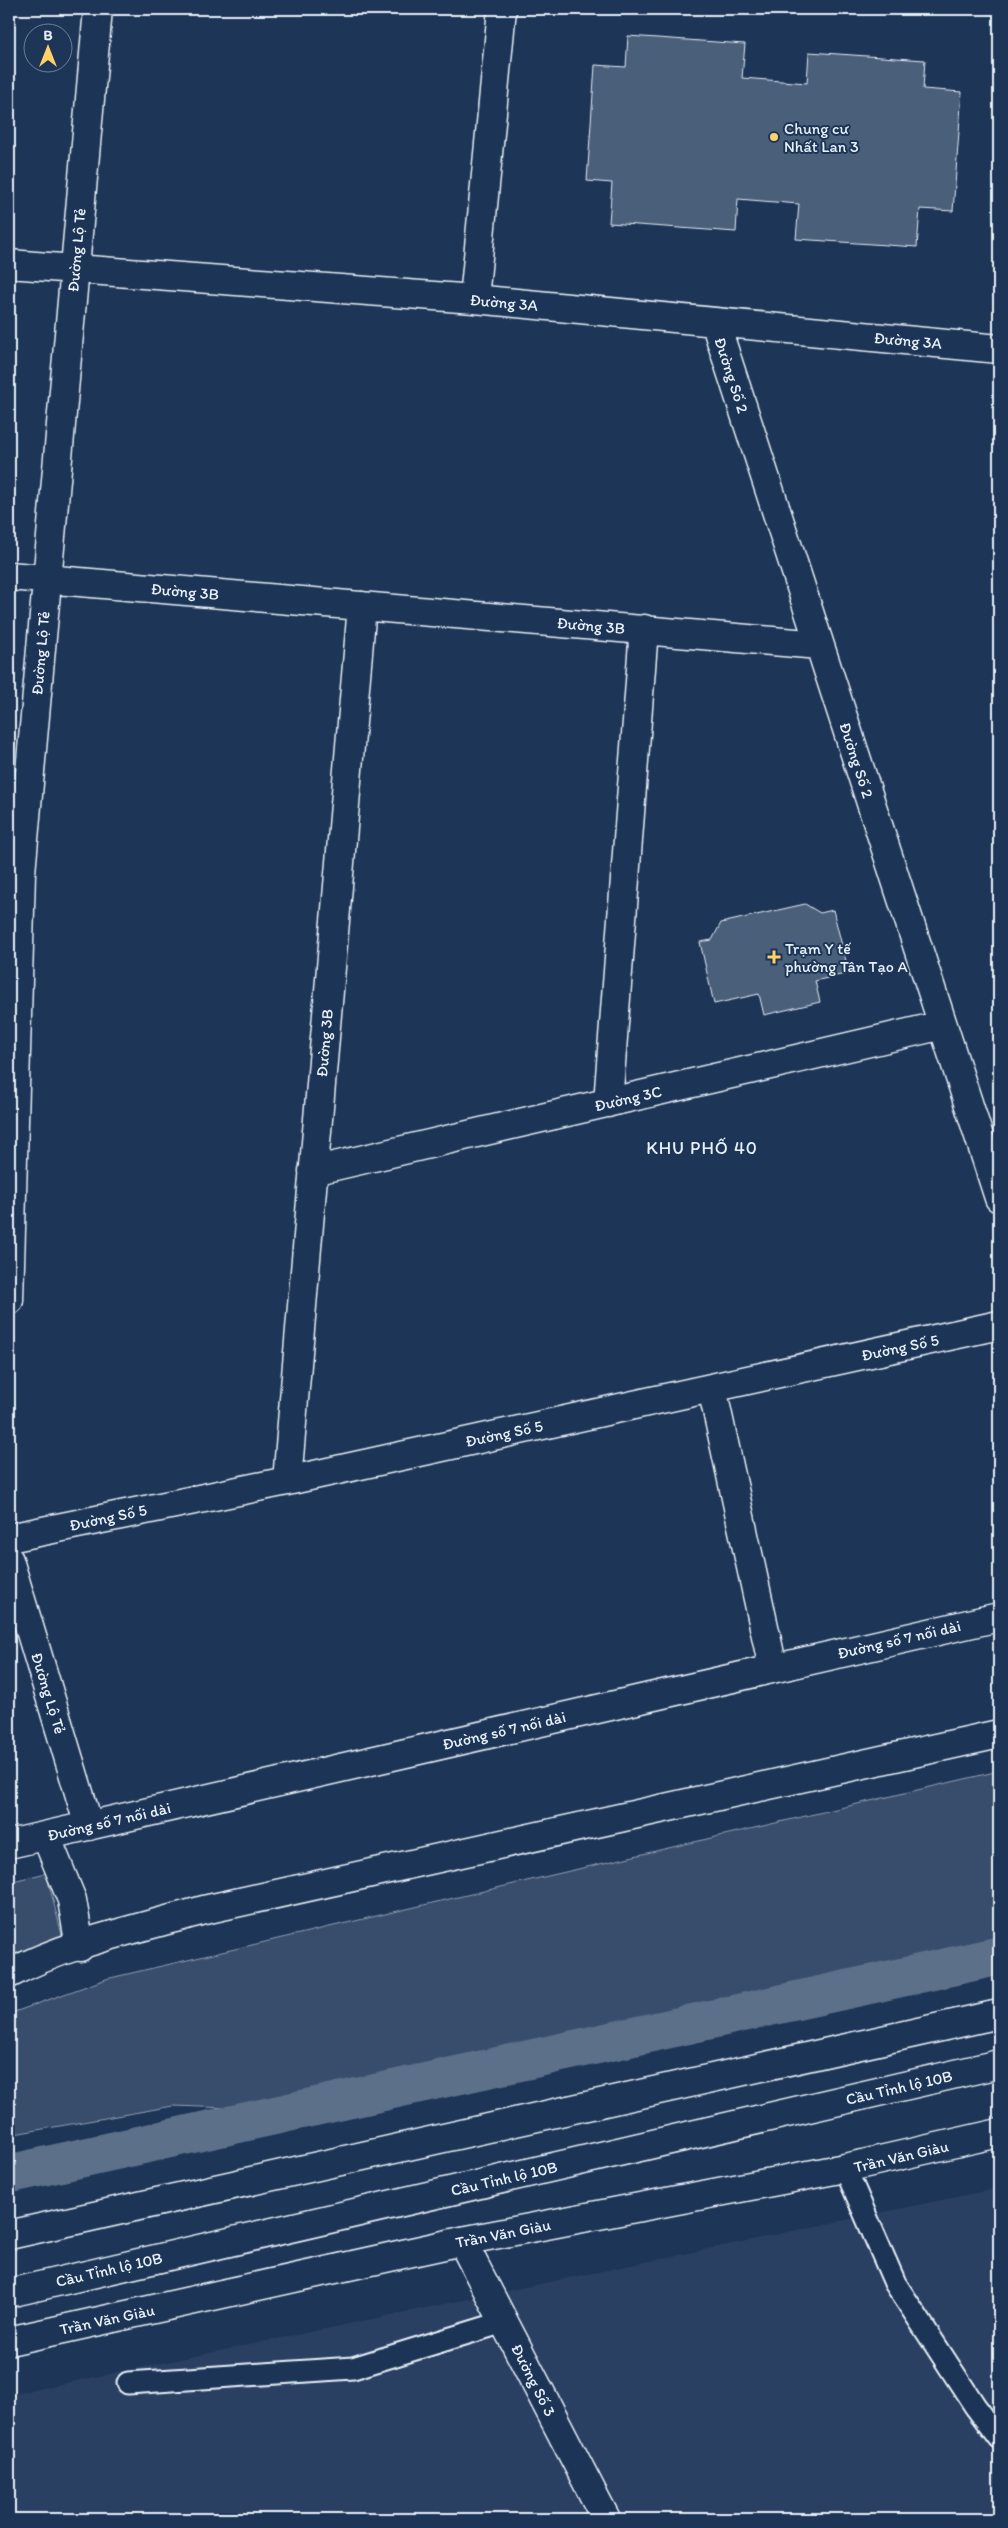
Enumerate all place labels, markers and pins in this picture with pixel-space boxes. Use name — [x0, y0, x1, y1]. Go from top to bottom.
place label: Chung cư Nhất Lan 3 — [784, 119, 859, 156]
marker: Chung cư Nhất Lan 3 — [768, 131, 780, 143]
place label: Trạm Y tế phường Tân Tạo A — [785, 939, 908, 976]
marker: Trạm Y tế phường Tân Tạo A — [767, 950, 781, 964]

